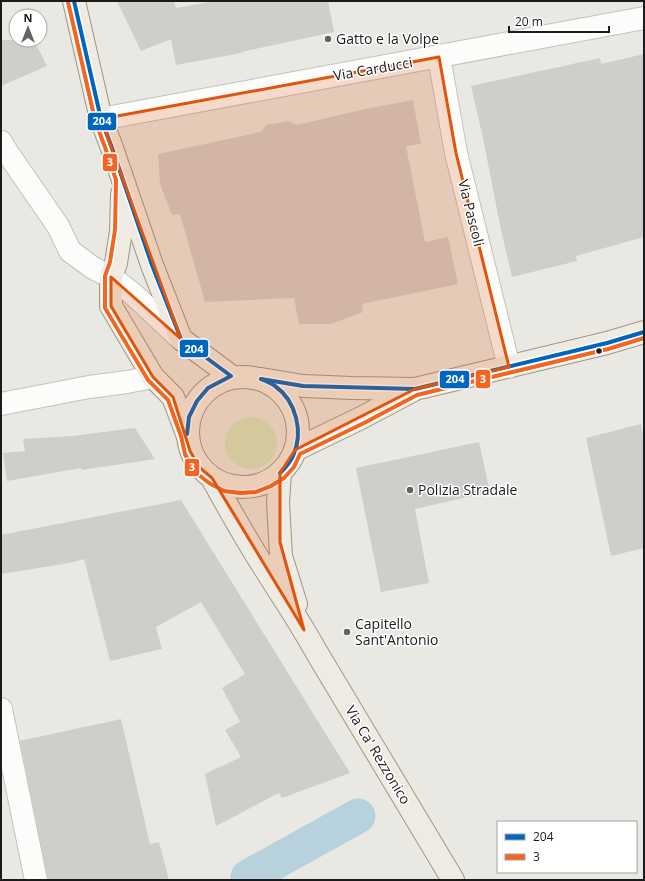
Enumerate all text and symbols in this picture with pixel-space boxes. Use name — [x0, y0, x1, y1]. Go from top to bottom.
north arrow — [8, 8, 48, 48]
scale bar — [509, 8, 609, 34]
text: N — [24, 10, 32, 25]
text: 20 m — [515, 13, 543, 30]
place label: Gatto e la Volpe — [336, 29, 439, 48]
marker: Gatto e la Volpe — [323, 34, 333, 44]
street label: Via Carducci — [332, 52, 414, 85]
line badge: 204 — [87, 112, 117, 131]
text: 204 — [93, 113, 112, 128]
line badge: 3 — [102, 153, 118, 172]
text: 3 — [107, 154, 113, 169]
street label: Via Pascoli — [454, 177, 489, 248]
line badge: 204 — [179, 339, 209, 358]
text: 204 — [185, 341, 204, 356]
unlabelled marker — [594, 346, 604, 356]
line badge: 3 — [475, 369, 491, 389]
line badge: 204 — [439, 370, 470, 389]
text: 204 — [446, 371, 465, 386]
text: 3 — [480, 371, 486, 386]
line badge: 3 — [184, 458, 200, 477]
text: 3 — [189, 459, 195, 474]
place label: Polizia Stradale — [418, 480, 517, 499]
marker: Polizia Stradale — [405, 485, 415, 495]
place label: Capitello Sant'Antonio — [355, 614, 439, 649]
marker: Capitello Sant'Antonio — [342, 627, 352, 637]
street label: Via Ca' Rezzonico — [341, 702, 415, 808]
legend — [497, 821, 637, 873]
text: 204 — [533, 828, 554, 845]
text: 3 — [533, 848, 540, 865]

